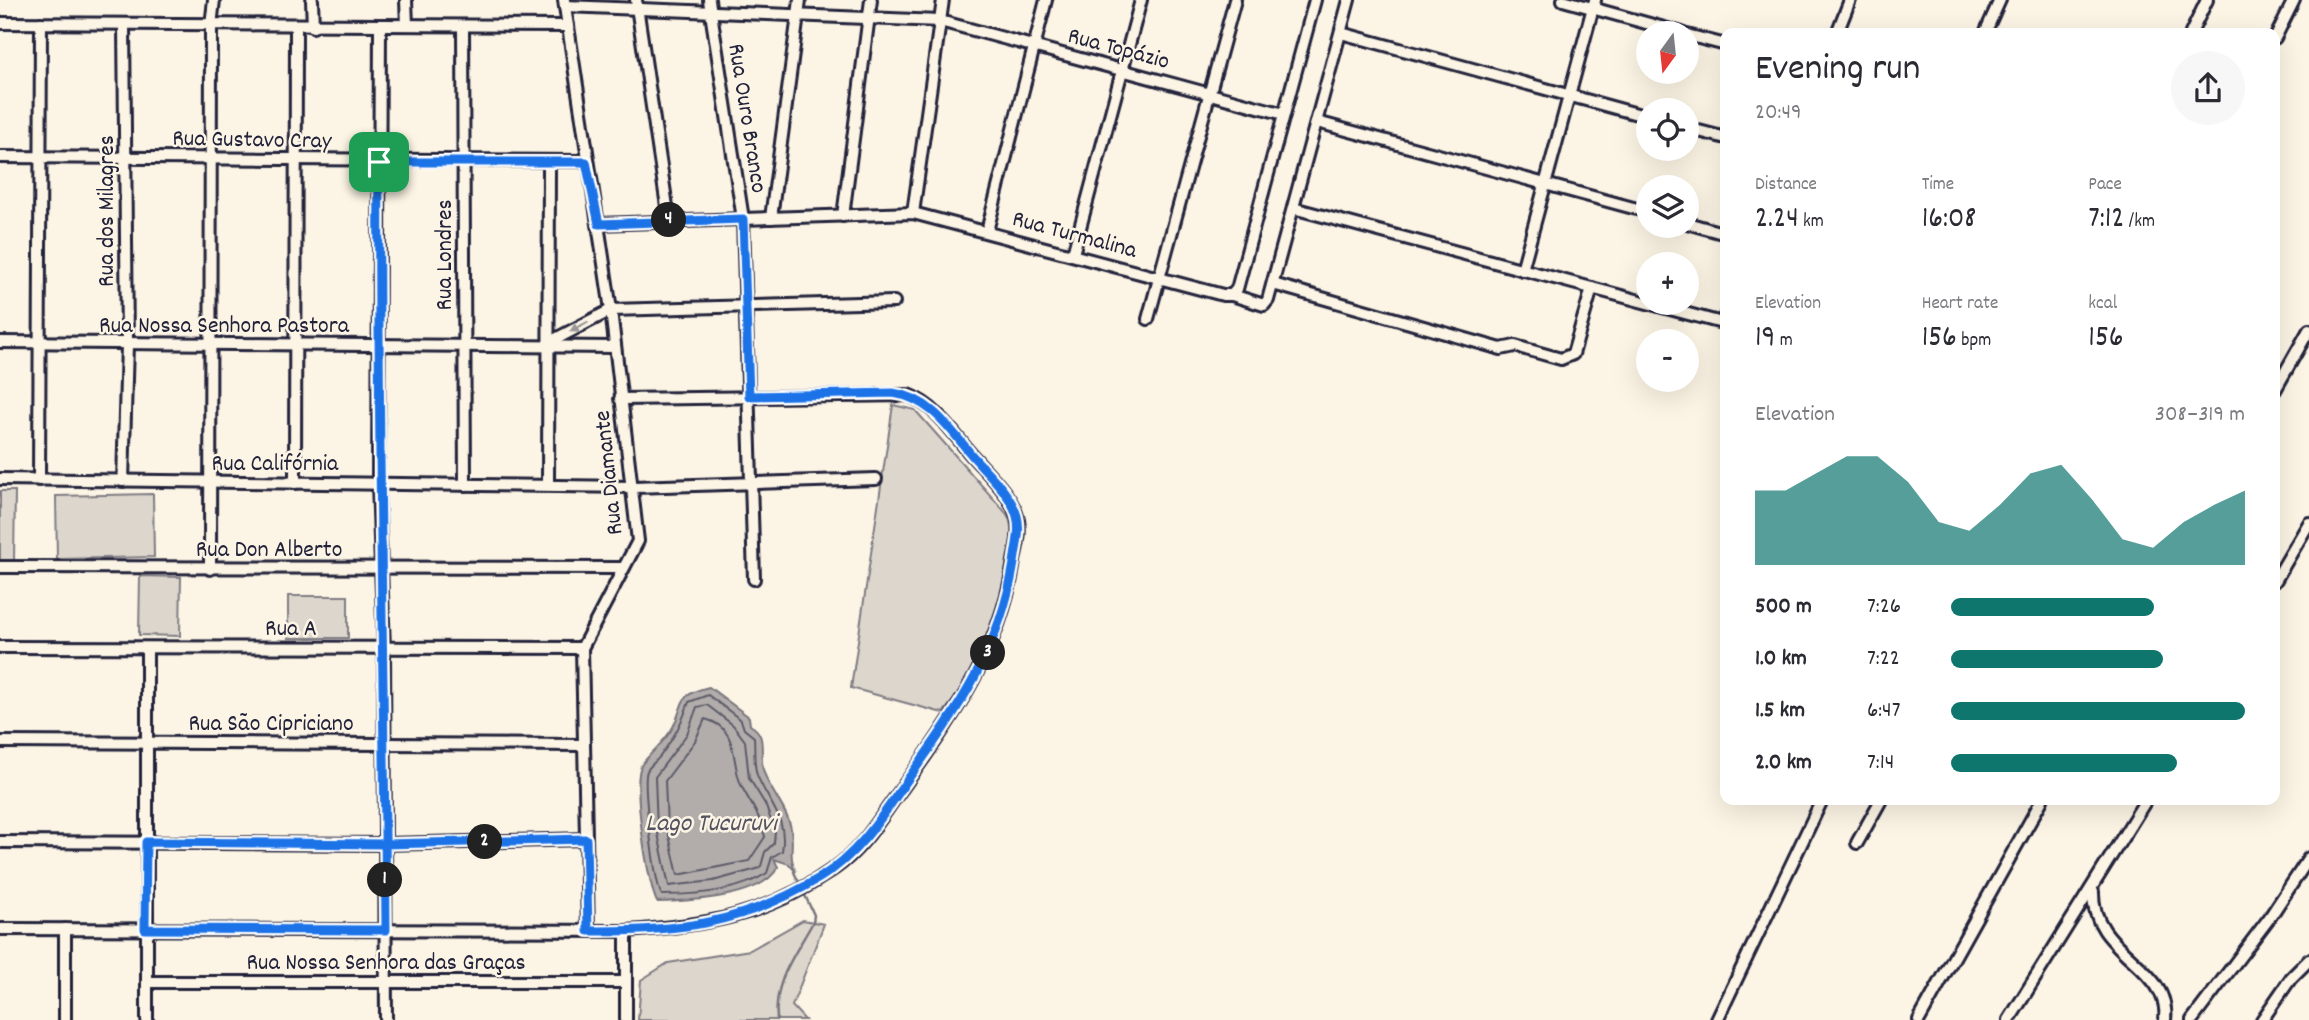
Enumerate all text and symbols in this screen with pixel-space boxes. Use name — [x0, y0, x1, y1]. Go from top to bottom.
street label: Rua Topázio — [1064, 20, 1173, 80]
north arrow — [1636, 21, 1699, 84]
map controls — [1636, 21, 1699, 392]
street label: Rua Ouro Branco — [717, 41, 775, 196]
text: Evening run — [1755, 43, 1920, 98]
button: share — [2171, 51, 2245, 125]
text: 20:49 — [1755, 97, 1801, 130]
button: locate — [1636, 98, 1699, 161]
street label: Rua Gustavo Cray — [172, 123, 333, 159]
pin — [349, 132, 409, 192]
street label: Rua dos Milagres — [91, 135, 125, 287]
icon: arrive — [360, 143, 398, 181]
text: Distance — [1755, 172, 1817, 199]
text: Time — [1922, 172, 1954, 199]
text: Pace — [2088, 172, 2122, 199]
button: layers — [1636, 175, 1699, 238]
street label: Rua Londres — [429, 199, 463, 311]
text: 2.24 — [1755, 199, 1799, 242]
text: 16:08 — [1922, 199, 1976, 242]
text: 7:12 — [2088, 199, 2124, 242]
pin: 4 — [652, 202, 686, 238]
street label: Rua Turmalina — [1008, 203, 1141, 269]
text: 4 — [665, 206, 672, 233]
text: km — [1799, 209, 1824, 236]
text: /km — [2124, 209, 2155, 236]
button: + — [1636, 252, 1699, 315]
text: Elevation — [1755, 291, 1821, 318]
text: Heart rate — [1922, 291, 1998, 318]
text: kcal — [2088, 291, 2117, 318]
street label: Rua Nossa Senhora Pastora — [99, 310, 350, 344]
text: 19 — [1755, 318, 1775, 361]
text: 156 — [1922, 318, 1957, 361]
text: 156 — [2088, 318, 2124, 361]
one-way arrow — [568, 321, 588, 333]
text: m — [1775, 328, 1793, 355]
text: bpm — [1957, 328, 1991, 355]
button: − — [1636, 329, 1699, 392]
text: Elevation — [1755, 399, 1835, 432]
text: 308–319 m — [2155, 399, 2245, 432]
street label: Rua Diamante — [587, 409, 633, 537]
street label: Rua Califórnia — [212, 448, 339, 482]
street label: Rua Don Alberto — [196, 534, 342, 568]
text: 500 m — [1755, 591, 1812, 624]
text: 7:26 — [1867, 591, 1901, 624]
street label: Rua A — [265, 613, 317, 647]
pin: 3 — [970, 636, 1006, 670]
text: 3 — [983, 639, 992, 666]
text: 1.0 km — [1755, 643, 1807, 676]
text: 7:22 — [1867, 643, 1900, 676]
text: 1.5 km — [1755, 695, 1805, 728]
text: 6:47 — [1867, 695, 1900, 728]
street label: Rua São Cipriciano — [188, 708, 354, 742]
text: 2.0 km — [1755, 747, 1812, 780]
text: 7:14 — [1867, 747, 1894, 780]
water label: Lago Tucuruvi — [645, 806, 781, 843]
pin: 2 — [468, 824, 503, 860]
text: 2 — [480, 828, 489, 855]
pin: 1 — [368, 862, 402, 898]
text: 1 — [382, 866, 387, 893]
street label: Rua Nossa Senhora das Graças — [246, 947, 526, 981]

